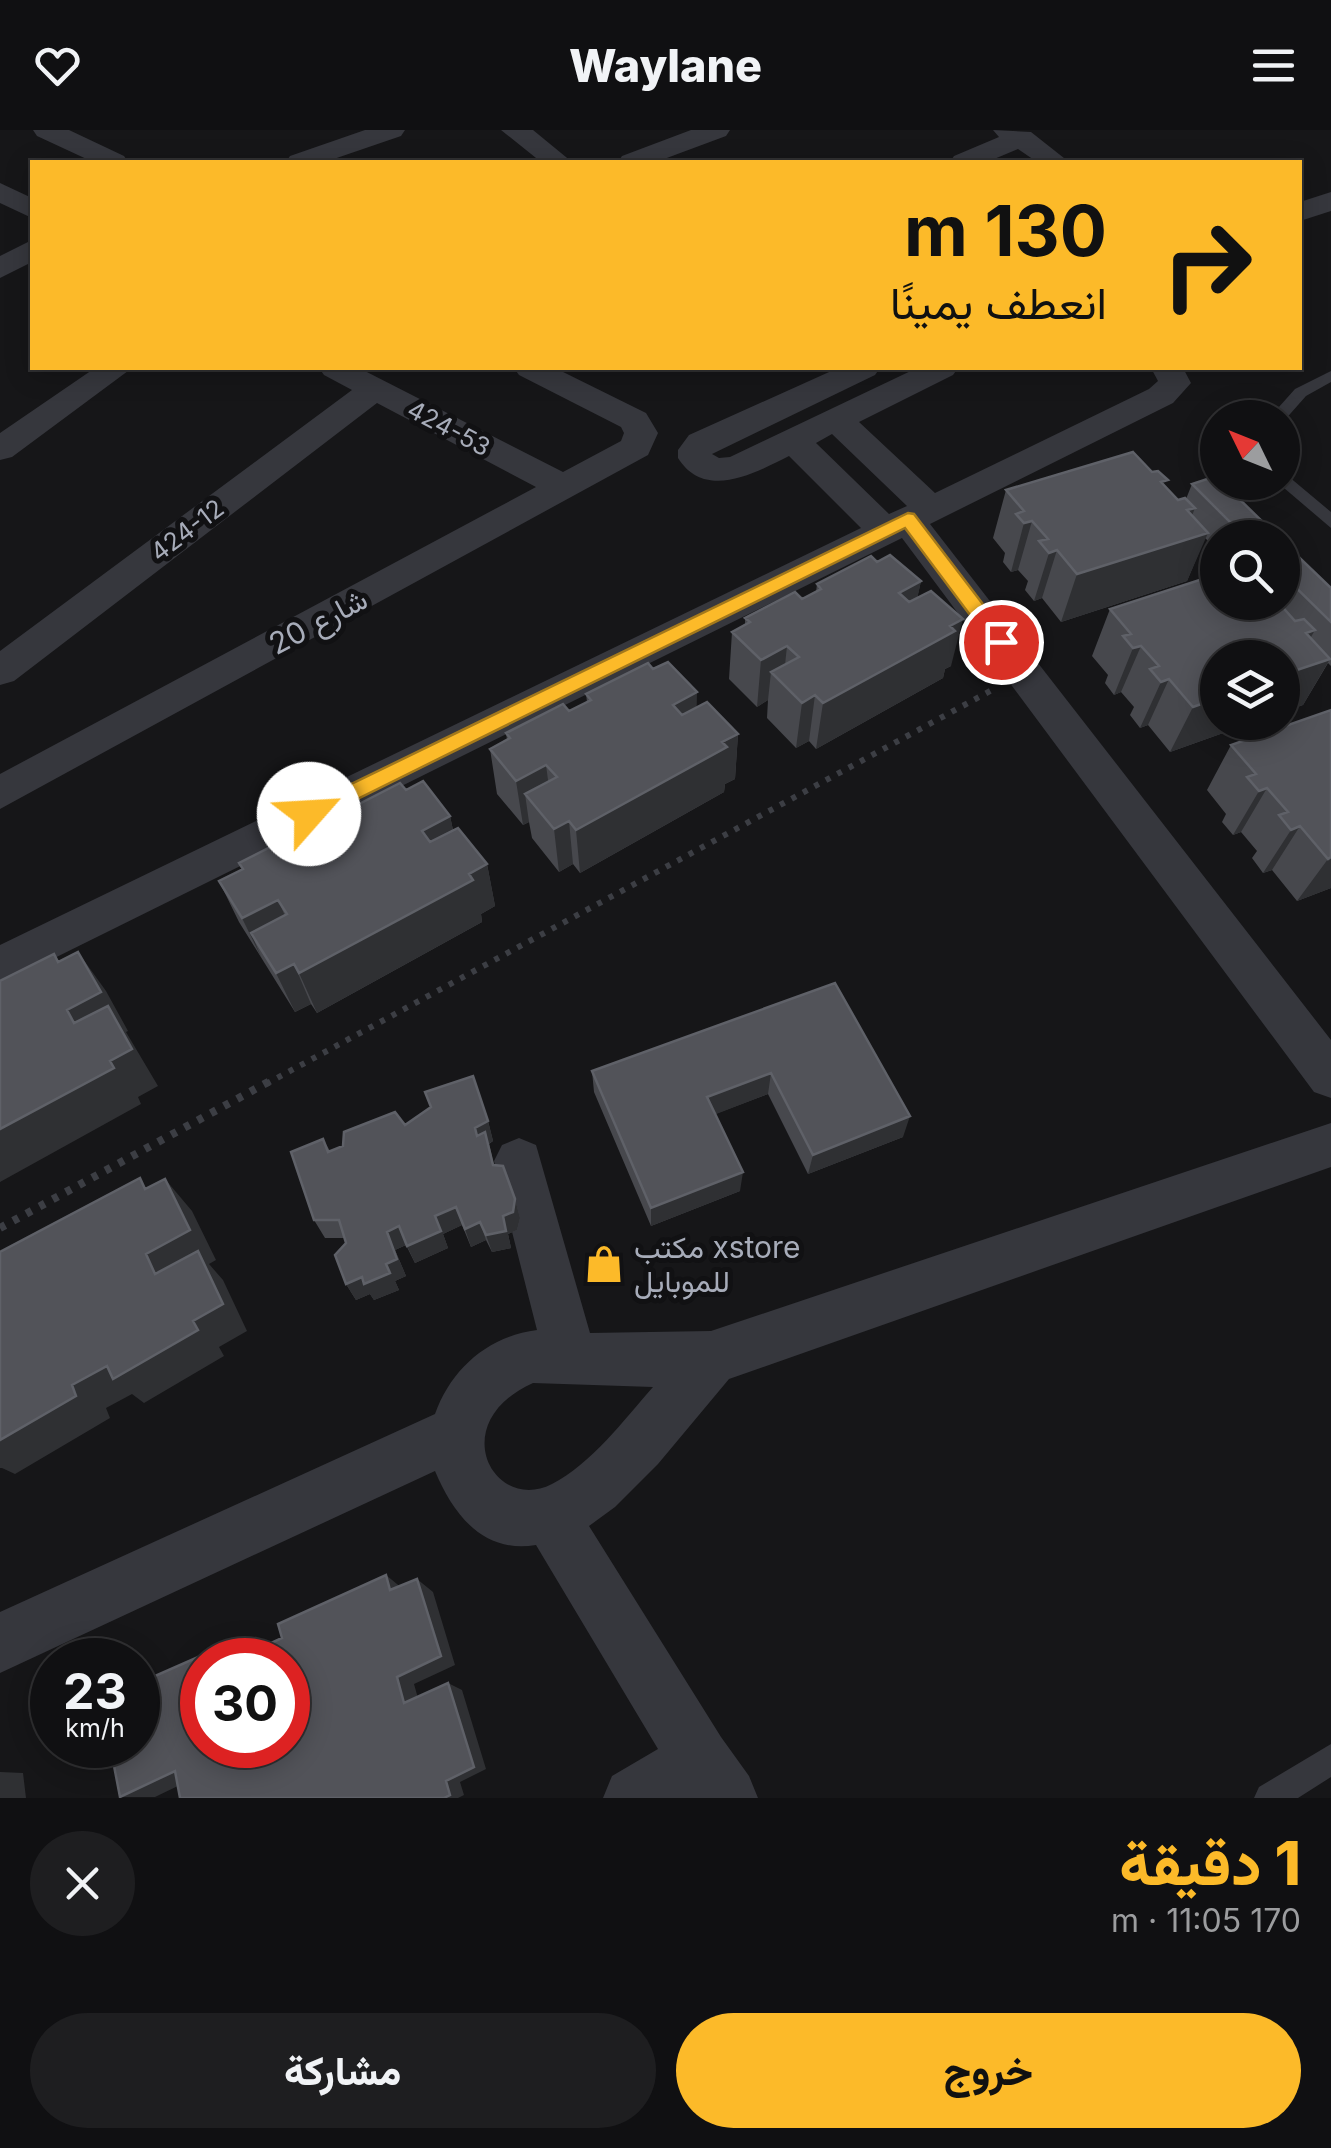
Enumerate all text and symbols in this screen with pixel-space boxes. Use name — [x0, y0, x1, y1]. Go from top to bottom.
icon: heart — [30, 38, 85, 93]
text: Waylane — [569, 38, 762, 93]
icon: menu — [1246, 38, 1301, 93]
text: 130 m — [904, 188, 1107, 273]
icon: right — [1142, 200, 1272, 330]
text: انعطف يمينًا — [890, 275, 1107, 330]
street label: 424-53 — [403, 394, 495, 462]
north arrow — [1200, 400, 1300, 500]
map controls — [1200, 400, 1300, 740]
street label: 424-12 — [144, 493, 230, 567]
button: search — [1200, 520, 1300, 620]
street label: شارع 20 — [263, 580, 375, 664]
pin — [959, 600, 1044, 685]
icon: arrive — [974, 615, 1029, 670]
button: layers — [1200, 640, 1300, 740]
position arrow — [257, 762, 361, 866]
place label: مكتب xstore للموبايل — [634, 1229, 800, 1300]
shop icon: مكتب xstore للموبايل — [583, 1243, 625, 1285]
speed limit sign: 30 — [180, 1638, 310, 1768]
text: 23 — [63, 1661, 127, 1721]
text: km/h — [65, 1713, 125, 1743]
text: 1 دقيقة — [1119, 1827, 1301, 1899]
button: close — [30, 1831, 135, 1936]
text: 170 m · 11:05 — [1111, 1901, 1301, 1940]
button: مشاركة — [30, 2013, 656, 2128]
button: خروج — [676, 2013, 1301, 2128]

